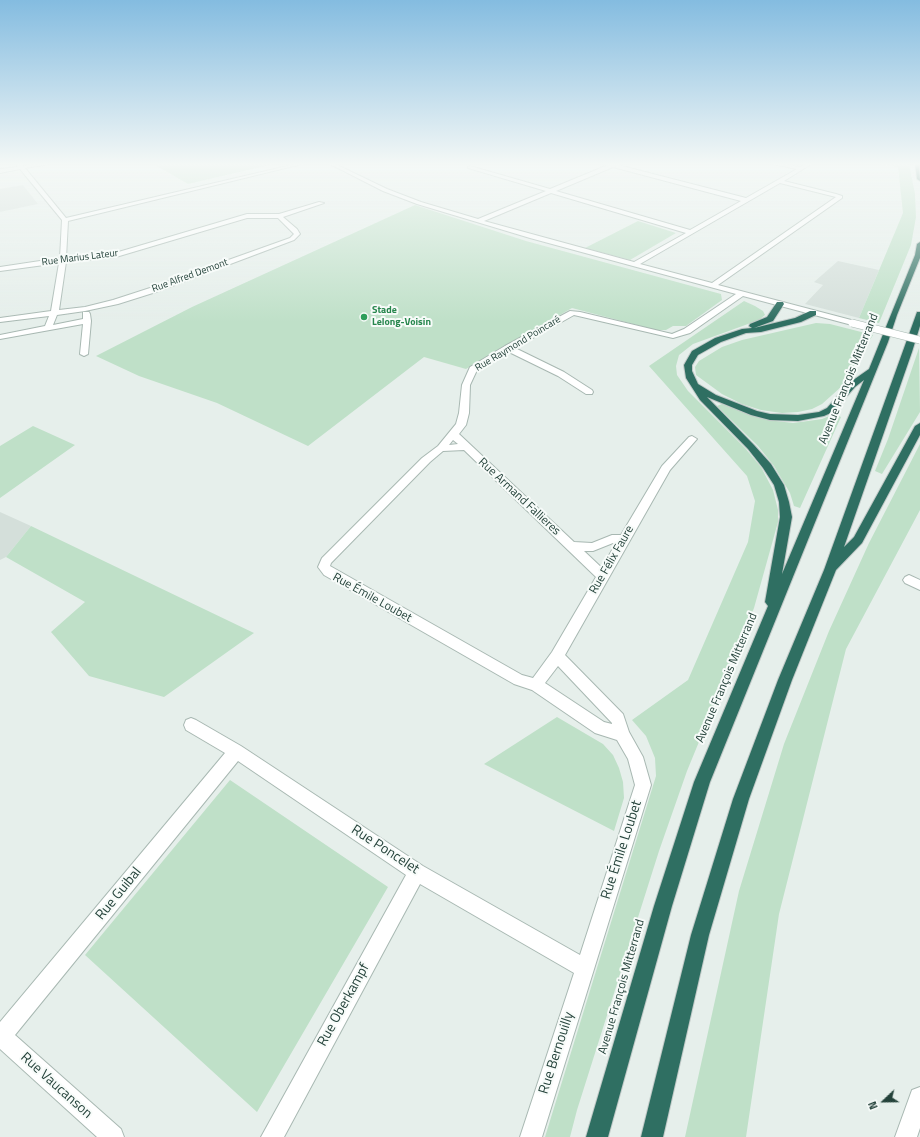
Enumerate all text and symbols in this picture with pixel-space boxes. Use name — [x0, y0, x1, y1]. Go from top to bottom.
street label: Rue Marius Lateur — [41, 247, 119, 269]
street label: Rue Alfred Demont — [150, 257, 230, 295]
place label: Stade Lelong-Voisin — [372, 305, 431, 328]
marker: Stade Lelong-Voisin — [359, 312, 369, 322]
street label: Avenue François Mitterrand — [816, 312, 882, 446]
street label: Rue Raymond Poincaré — [473, 314, 563, 374]
street label: Rue Armand Fallieres — [475, 455, 563, 539]
street label: Rue Félix Faure — [587, 523, 637, 597]
street label: Rue Émile Loubet — [330, 570, 414, 626]
street label: Avenue François Mitterrand — [693, 611, 761, 745]
street label: Rue Émile Loubet — [598, 799, 646, 901]
street label: Rue Poncelet — [348, 822, 422, 878]
street label: Rue Guibal — [93, 864, 145, 924]
street label: Avenue François Mitterrand — [596, 918, 648, 1056]
street label: Rue Oberkampf — [314, 961, 374, 1049]
street label: Rue Bernouilly — [536, 1010, 578, 1096]
street label: Rue Vaucanson — [17, 1049, 95, 1123]
north arrow — [864, 1081, 904, 1121]
text: N — [864, 1099, 882, 1112]

